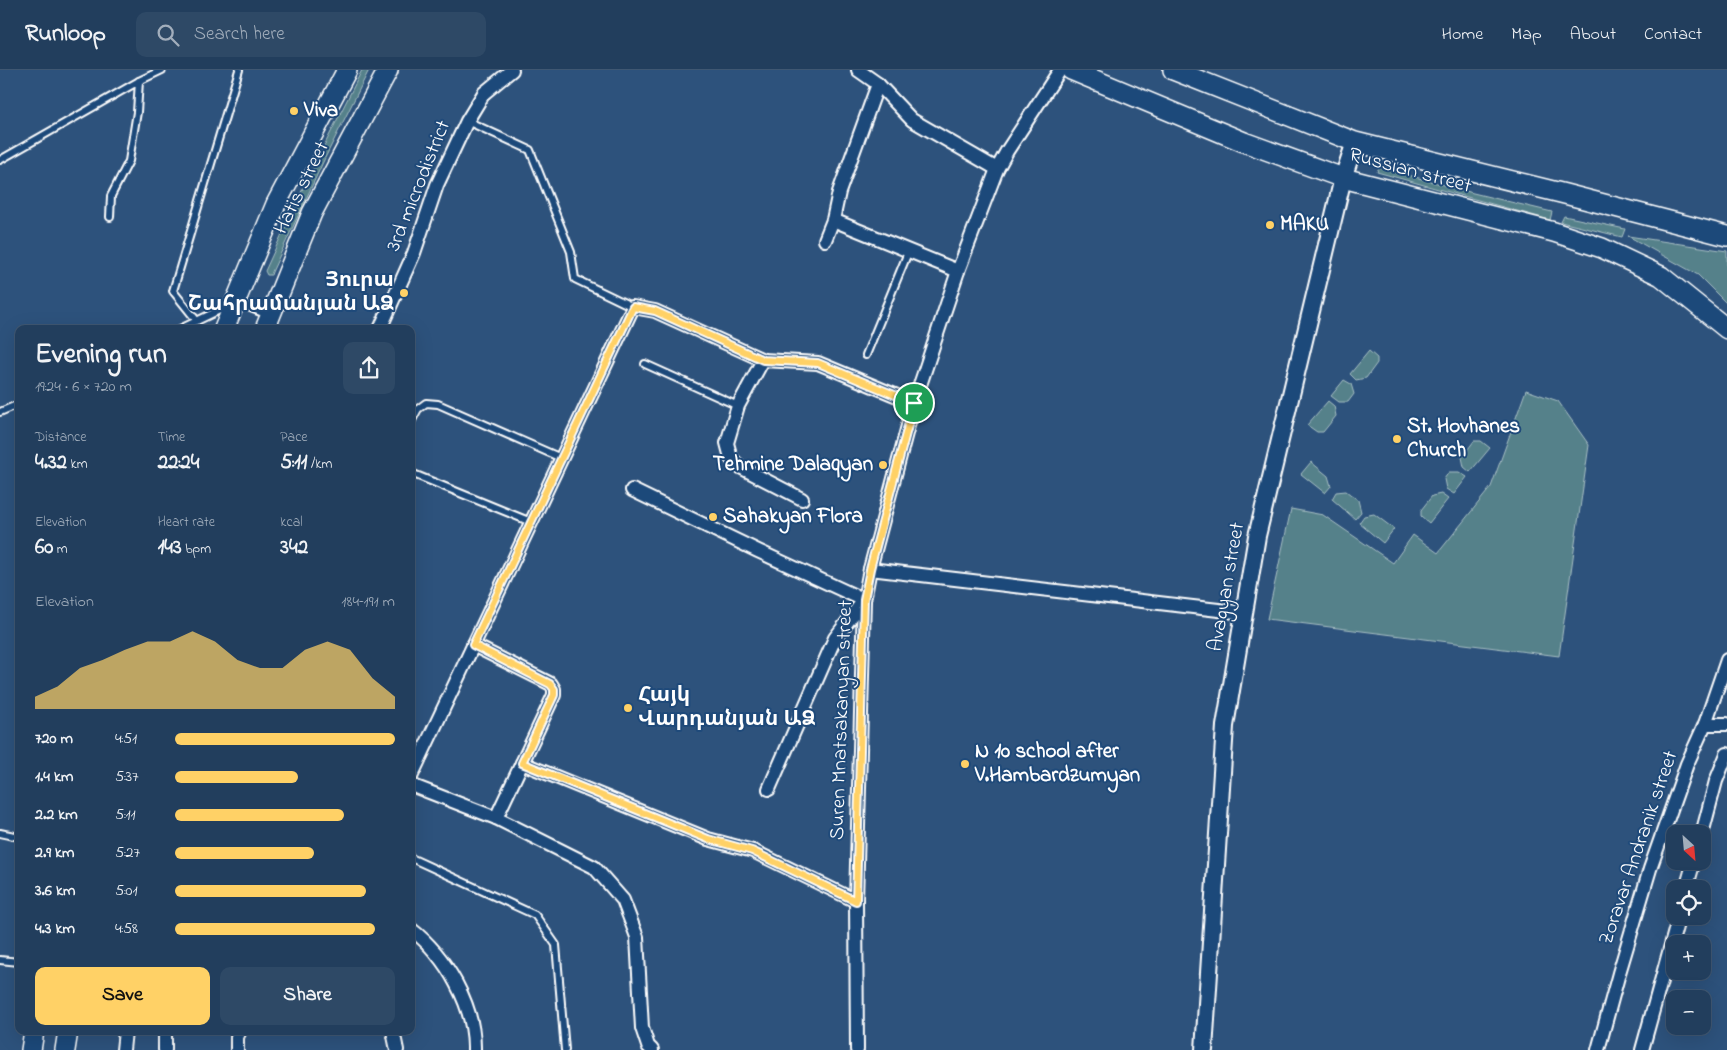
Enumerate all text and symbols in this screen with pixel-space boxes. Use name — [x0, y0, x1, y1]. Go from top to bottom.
search box — [136, 12, 486, 57]
text: Runloop — [25, 17, 106, 52]
icon: search — [154, 21, 182, 49]
text: Search here — [194, 21, 285, 48]
text: Home — [1442, 22, 1483, 48]
text: Map — [1511, 22, 1542, 48]
text: About — [1570, 22, 1616, 48]
text: Contact — [1644, 22, 1702, 48]
place label: Viva — [303, 96, 338, 126]
marker: Viva — [288, 105, 300, 117]
street label: 3rd microdistrict — [379, 116, 459, 256]
street label: Hatis street — [267, 136, 337, 240]
street label: Russian street — [1345, 140, 1475, 202]
place label: MAKU — [1280, 210, 1329, 240]
marker: MAKU — [1264, 219, 1276, 231]
place label: Յուրա Շահրամանյան ԱՁ — [188, 266, 394, 320]
marker: Յուրա Շահրամանյան ԱՁ — [398, 287, 410, 299]
text: Evening run — [35, 335, 167, 376]
button: share — [343, 342, 395, 394]
text: 19:24 · 6 × 720 m — [35, 375, 132, 399]
pin — [893, 382, 935, 424]
icon: arrive — [900, 389, 928, 417]
place label: St. Hovhanes Church — [1407, 412, 1520, 466]
text: Distance — [35, 427, 87, 448]
text: Time — [158, 427, 185, 448]
text: Pace — [280, 427, 308, 448]
marker: St. Hovhanes Church — [1391, 433, 1403, 445]
text: 4.32 — [35, 448, 67, 478]
text: 22:24 — [158, 448, 199, 478]
text: 5:11 — [280, 448, 307, 478]
place label: Tehmine Dalaqyan — [713, 450, 873, 482]
text: km — [67, 454, 88, 475]
text: /km — [307, 454, 332, 475]
marker: Tehmine Dalaqyan — [877, 459, 889, 471]
place label: Sahakyan Flora — [723, 502, 863, 534]
marker: Sahakyan Flora — [707, 511, 719, 523]
text: Elevation — [35, 512, 86, 533]
text: Heart rate — [158, 512, 215, 533]
text: kcal — [280, 512, 303, 533]
street label: Avagyan street — [1201, 520, 1255, 654]
text: 60 — [35, 533, 53, 563]
text: 143 — [158, 533, 182, 563]
text: 342 — [280, 533, 308, 563]
text: m — [53, 539, 68, 560]
text: bpm — [182, 539, 211, 560]
text: Elevation — [35, 590, 94, 614]
text: 184–191 m — [341, 590, 395, 614]
street label: Suren Mnatsakanyan street — [823, 599, 863, 841]
place label: Հայկ Վարդանյան ԱՁ — [638, 681, 816, 735]
marker: Հայկ Վարդանյան ԱՁ — [622, 702, 634, 714]
text: 720 m — [35, 727, 73, 751]
text: 4:51 — [115, 727, 137, 751]
place label: N 10 school after V.Hambardzumyan — [974, 737, 1140, 793]
street label: Zoravar Andranik street — [1592, 747, 1686, 949]
marker: N 10 school after V.Hambardzumyan — [959, 758, 971, 770]
text: 1.4 km — [35, 765, 73, 789]
text: 5:37 — [115, 765, 139, 789]
text: 2.2 km — [35, 803, 78, 827]
text: 5:11 — [115, 803, 136, 827]
north arrow — [1666, 825, 1711, 870]
map controls — [1666, 825, 1711, 1035]
text: 2.9 km — [35, 841, 74, 865]
text: 5:27 — [115, 841, 140, 865]
text: 3.6 km — [35, 879, 75, 903]
text: 5:01 — [115, 879, 138, 903]
button: locate — [1666, 880, 1711, 925]
text: 4.3 km — [35, 917, 75, 941]
text: 4:58 — [115, 917, 138, 941]
button: + — [1666, 935, 1711, 980]
button: Save — [35, 967, 210, 1025]
button: Share — [220, 967, 395, 1025]
button: − — [1666, 990, 1711, 1035]

